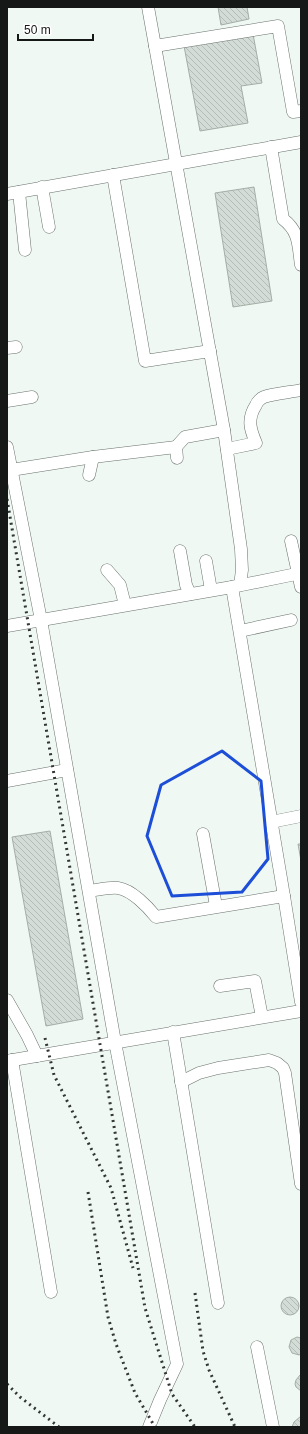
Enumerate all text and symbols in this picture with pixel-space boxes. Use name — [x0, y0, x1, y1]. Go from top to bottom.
scale bar — [18, 16, 93, 42]
text: 50 m — [24, 23, 51, 37]

